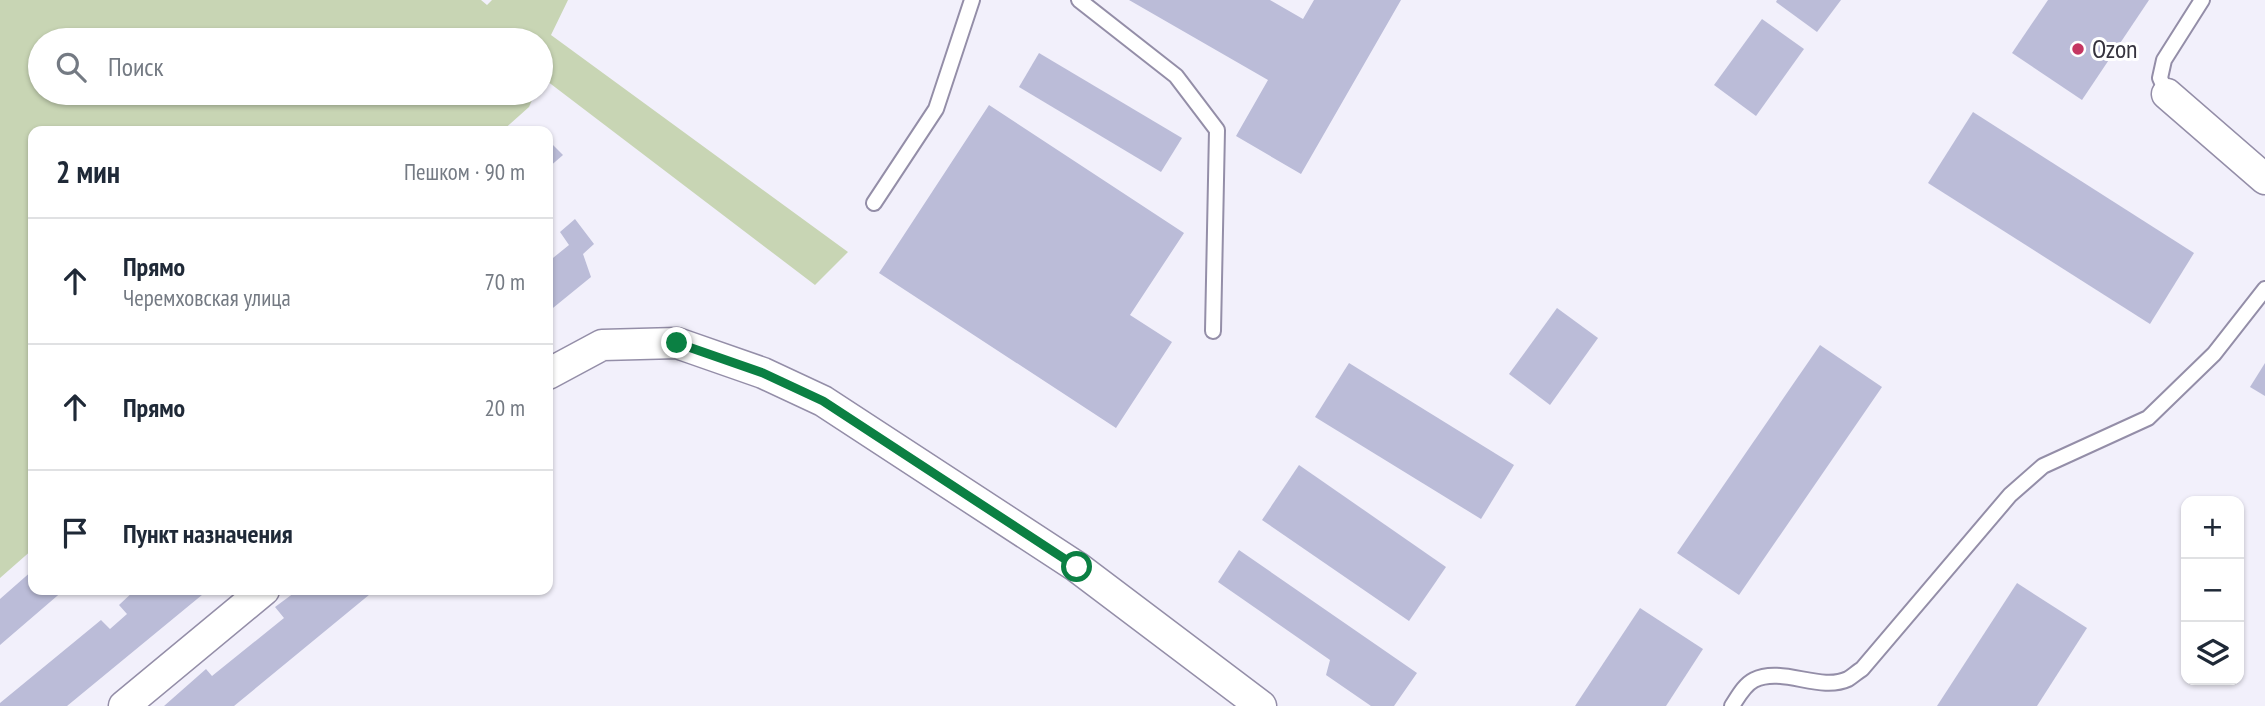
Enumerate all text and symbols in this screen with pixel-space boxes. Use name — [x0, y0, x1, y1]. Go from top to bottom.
search box — [28, 28, 553, 105]
place label: Ozon — [2092, 32, 2138, 65]
marker: Ozon — [2070, 41, 2086, 57]
icon: search — [52, 48, 90, 86]
text: Поиск — [108, 50, 164, 83]
text: 2 мин — [56, 152, 120, 191]
text: Пешком · 90 m — [404, 157, 525, 186]
text: Прямо — [123, 250, 185, 283]
icon: ahead — [56, 262, 94, 300]
text: 70 m — [484, 267, 525, 296]
text: Черемховская улица — [123, 283, 291, 312]
route end — [661, 327, 692, 358]
icon: ahead — [56, 388, 94, 426]
text: Прямо — [123, 391, 185, 424]
text: 20 m — [484, 393, 525, 422]
map controls — [2181, 496, 2244, 685]
button: + — [2181, 496, 2244, 559]
icon: arrive — [56, 514, 94, 552]
text: Пункт назначения — [123, 517, 293, 550]
route start — [1061, 551, 1092, 582]
button: − — [2181, 559, 2244, 622]
button: layers — [2181, 622, 2244, 685]

